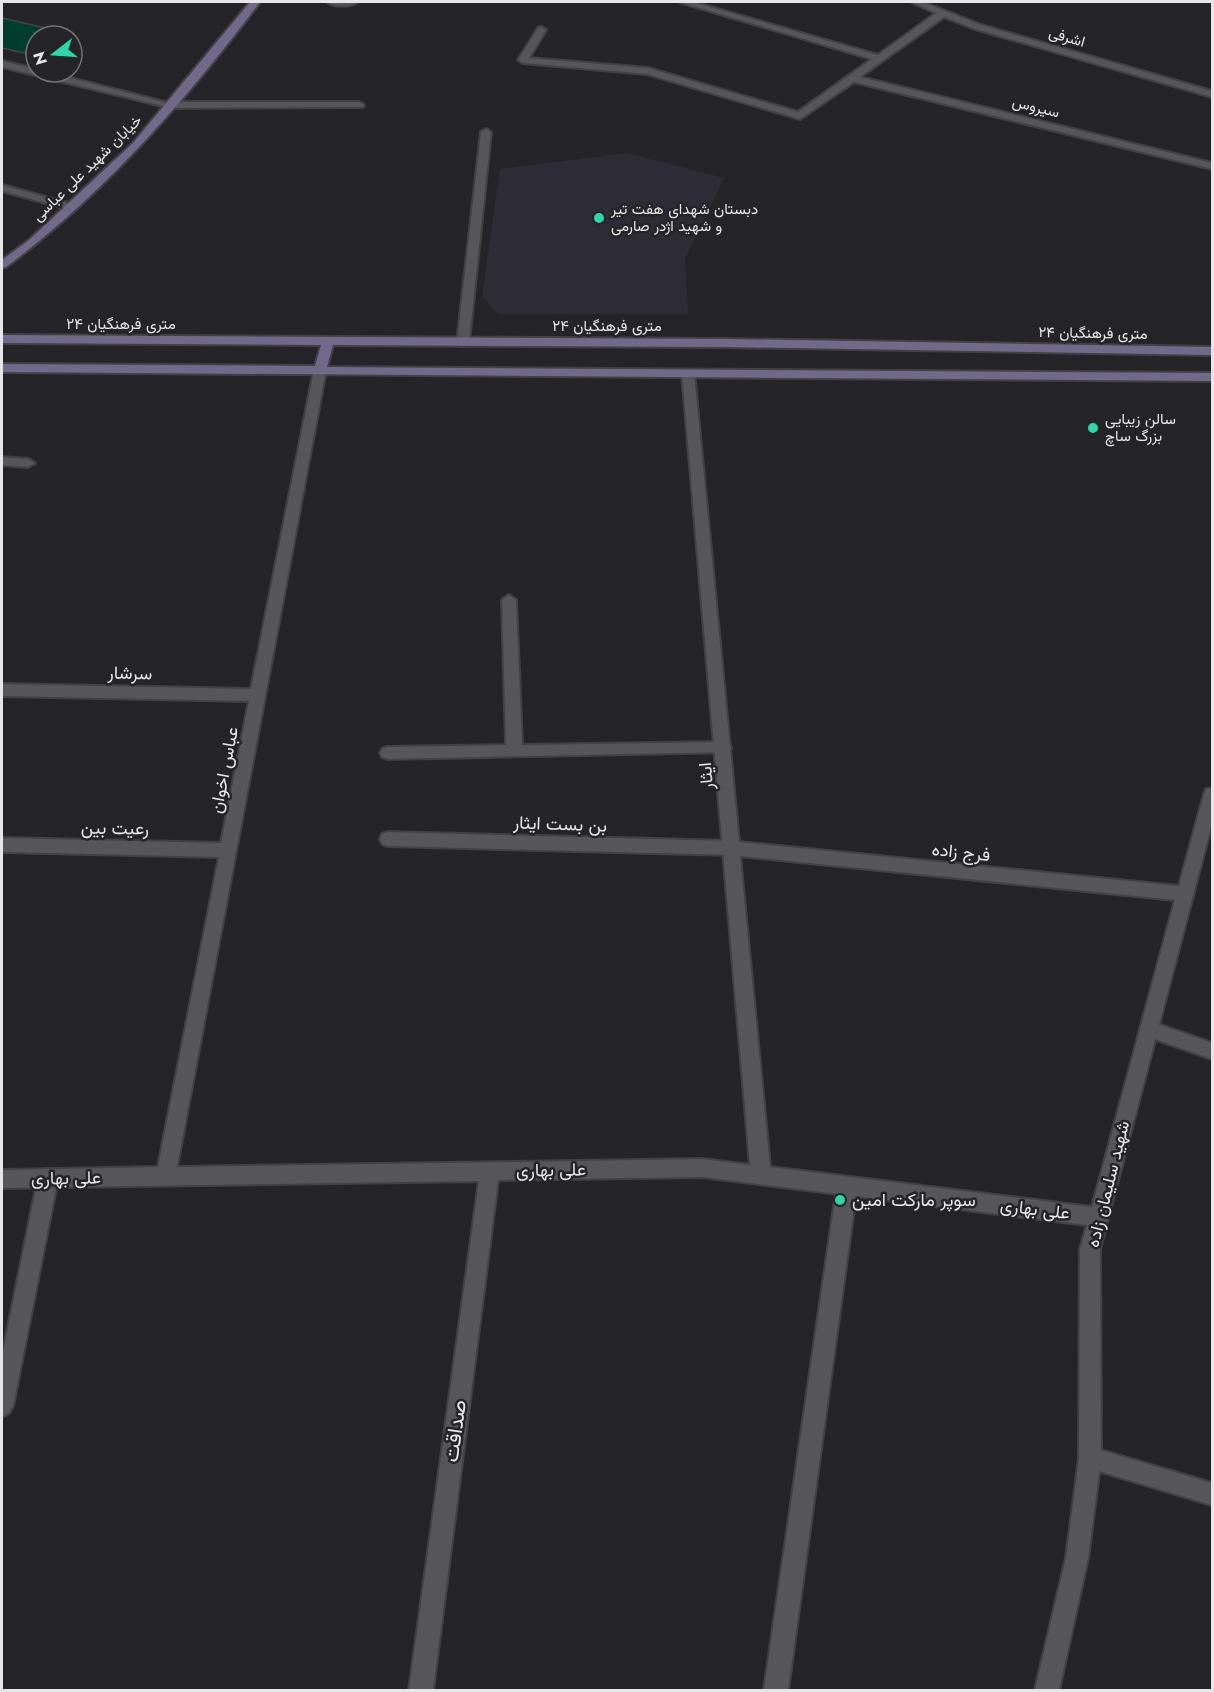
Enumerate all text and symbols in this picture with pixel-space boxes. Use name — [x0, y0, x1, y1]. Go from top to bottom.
street label: اشرفی — [1046, 21, 1088, 53]
north arrow — [24, 24, 84, 84]
text: N — [27, 49, 53, 68]
street label: سیروس — [1010, 91, 1062, 123]
street label: خیابان شهید علی عباسی — [27, 110, 147, 226]
place label: دبستان شهدای هفت تیر و شهید اژدر صارمی — [610, 198, 758, 237]
marker: دبستان شهدای هفت تیر و شهید اژدر صارمی — [592, 211, 606, 225]
street label: ۲۴ متری فرهنگیان — [66, 313, 176, 335]
street label: ۲۴ متری فرهنگیان — [552, 315, 662, 337]
street label: ۲۴ متری فرهنگیان — [1038, 321, 1148, 345]
place label: سالن زیبایی بزرگ ساچ — [1105, 408, 1176, 447]
marker: سالن زیبایی بزرگ ساچ — [1086, 421, 1100, 435]
street label: سرشار — [106, 660, 153, 686]
street label: عباس اخوان — [203, 725, 245, 815]
street label: ایثار — [692, 761, 720, 792]
street label: بن بست ایثار — [512, 809, 607, 839]
street label: رعیت بین — [81, 814, 149, 842]
street label: فرج زاده — [930, 836, 992, 868]
street label: شهید سلیمان زاده — [1080, 1118, 1136, 1250]
street label: علی بهاری — [516, 1156, 586, 1184]
street label: علی بهاری — [31, 1164, 101, 1192]
place label: سوپر مارکت امین — [852, 1187, 976, 1213]
street label: علی بهاری — [999, 1192, 1071, 1226]
marker: سوپر مارکت امین — [833, 1193, 847, 1207]
street label: صداقت — [436, 1398, 474, 1464]

